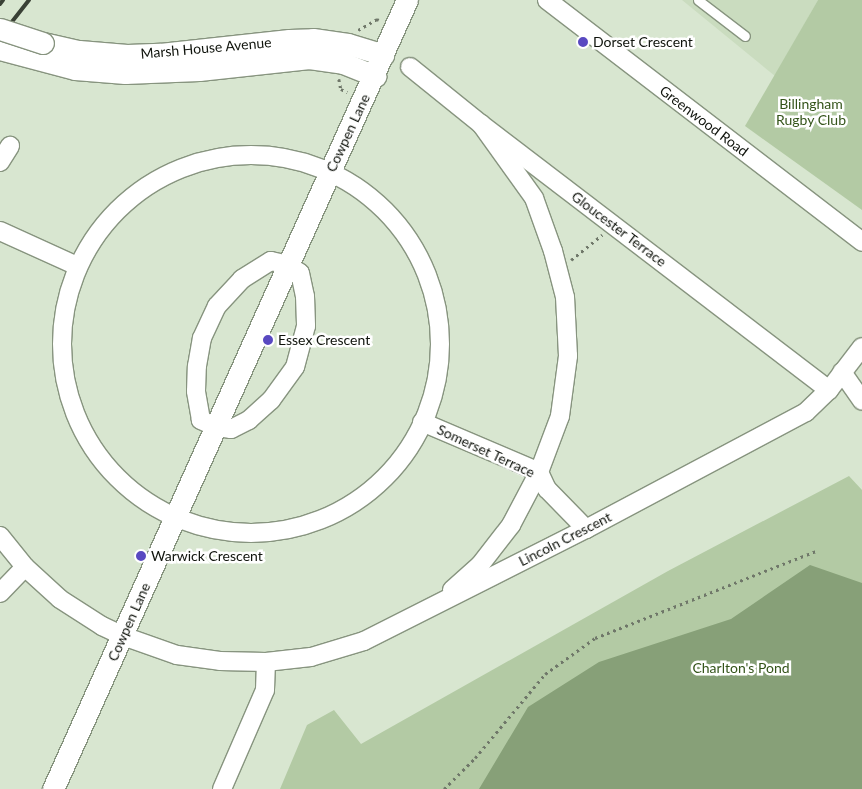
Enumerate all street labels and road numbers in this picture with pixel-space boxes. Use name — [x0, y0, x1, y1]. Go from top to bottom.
street label: Marsh House Avenue — [140, 34, 272, 62]
street label: Greenwood Road — [656, 82, 752, 160]
street label: Cowpen Lane — [323, 91, 373, 175]
street label: Gloucester Terrace — [568, 188, 670, 270]
street label: Somerset Terrace — [434, 421, 538, 481]
street label: Lincoln Crescent — [516, 508, 614, 570]
street label: Cowpen Lane — [104, 580, 154, 664]

